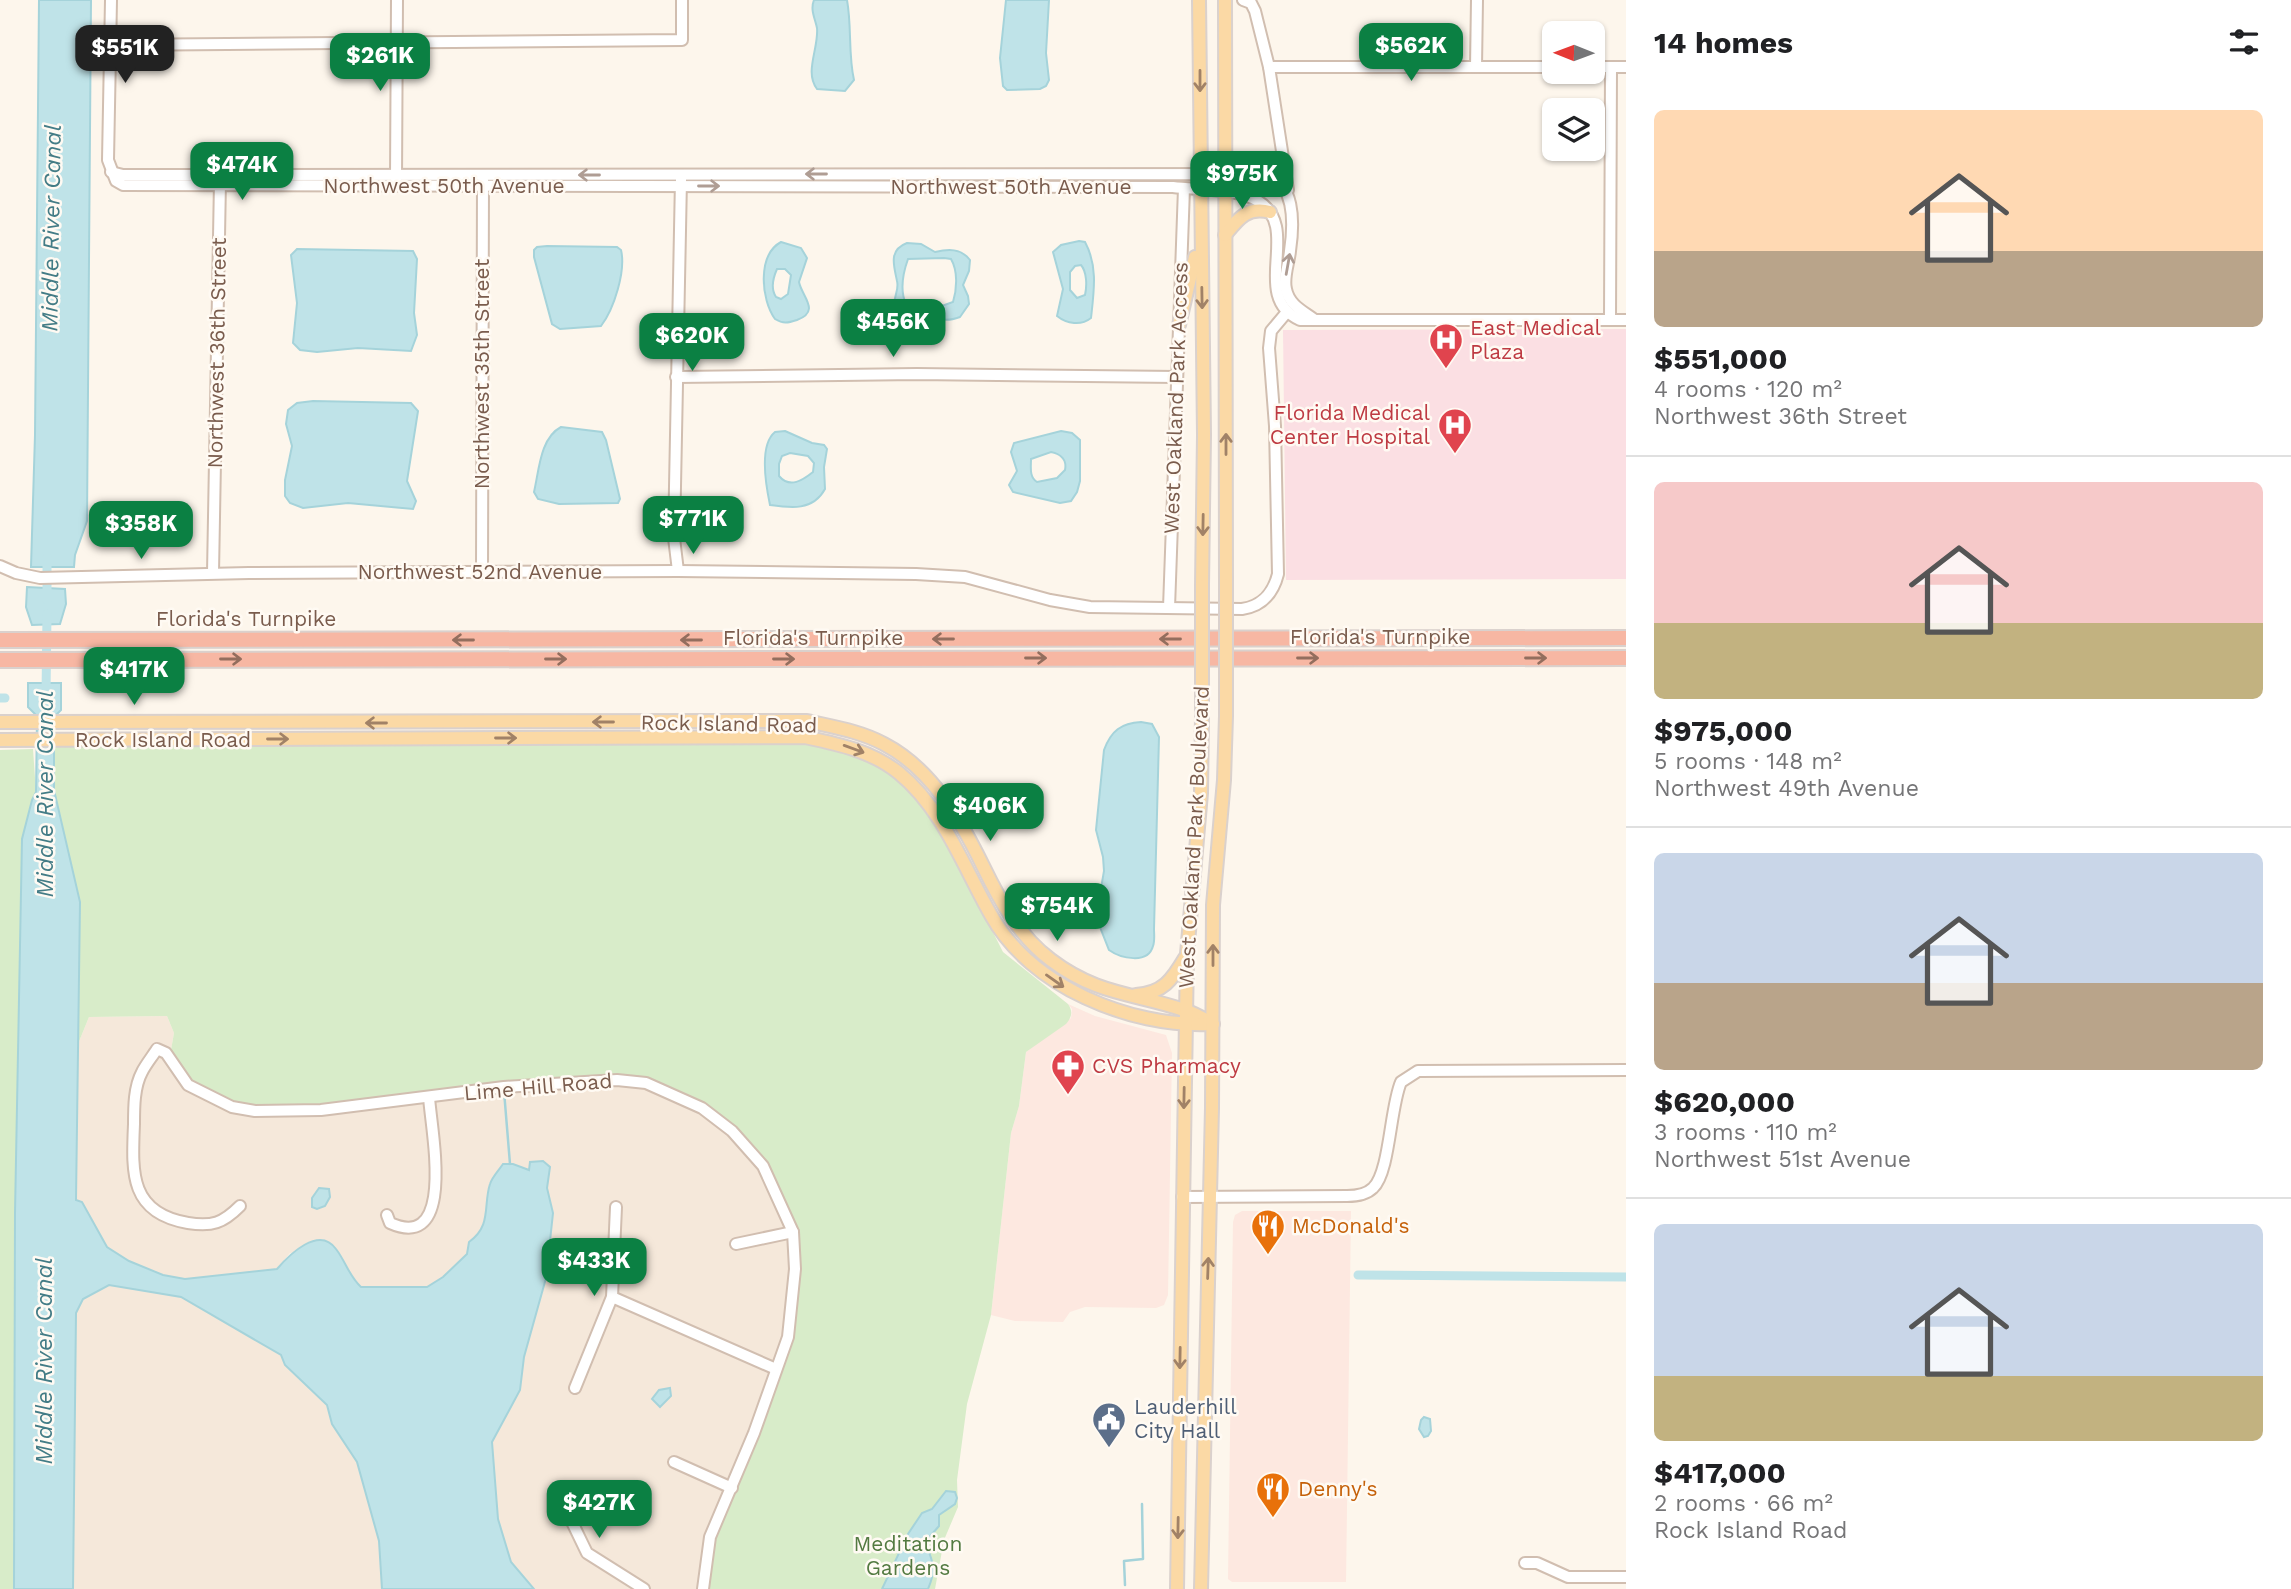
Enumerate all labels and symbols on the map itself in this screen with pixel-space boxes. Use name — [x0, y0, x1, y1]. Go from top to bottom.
north arrow — [1542, 21, 1605, 84]
pin: $562K — [1362, 24, 1460, 83]
pin: $551K — [76, 25, 174, 85]
pin: $261K — [331, 34, 429, 93]
one-way arrow — [1193, 69, 1207, 92]
water label: Middle River Canal — [36, 124, 67, 332]
pin: $474K — [193, 142, 291, 202]
pin: $975K — [1193, 152, 1291, 211]
one-way arrow — [577, 168, 600, 182]
one-way arrow — [805, 168, 828, 181]
street label: Northwest 50th Avenue — [323, 173, 565, 198]
street label: Northwest 50th Avenue — [890, 174, 1132, 199]
one-way arrow — [697, 179, 720, 193]
street label: Northwest 36th Street — [202, 237, 231, 469]
one-way arrow — [1282, 253, 1295, 276]
street label: Northwest 35th Street — [469, 259, 494, 489]
street label: West Oakland Park Access — [1158, 262, 1193, 534]
one-way arrow — [1195, 286, 1208, 309]
pin: $456K — [844, 300, 942, 359]
pin: $620K — [643, 314, 741, 373]
place label: East Medical Plaza — [1470, 315, 1602, 364]
hospital icon: East Medical Plaza — [1427, 321, 1465, 370]
place label: Florida Medical Center Hospital — [1270, 400, 1431, 449]
hospital icon: Florida Medical Center Hospital — [1436, 406, 1474, 455]
one-way arrow — [1219, 432, 1233, 455]
pin: $771K — [644, 496, 742, 556]
pin: $358K — [92, 502, 190, 561]
one-way arrow — [1196, 513, 1210, 536]
street label: Northwest 52nd Avenue — [357, 559, 603, 584]
street label: Florida's Turnpike — [156, 606, 336, 631]
street label: Florida's Turnpike — [1290, 624, 1470, 649]
street label: Florida's Turnpike — [723, 625, 903, 650]
one-way arrow — [931, 632, 954, 646]
one-way arrow — [1159, 632, 1182, 646]
one-way arrow — [452, 633, 475, 647]
one-way arrow — [679, 633, 702, 647]
pin: $417K — [85, 648, 183, 707]
one-way arrow — [1024, 651, 1047, 665]
one-way arrow — [1297, 651, 1320, 665]
one-way arrow — [1524, 651, 1547, 665]
one-way arrow — [219, 652, 242, 666]
one-way arrow — [545, 652, 568, 666]
one-way arrow — [772, 652, 795, 666]
street label: West Oakland Park Boulevard — [1173, 685, 1214, 989]
water label: Middle River Canal — [32, 690, 59, 898]
street label: Rock Island Road — [641, 709, 818, 738]
one-way arrow — [592, 715, 615, 729]
one-way arrow — [365, 716, 388, 730]
street label: Rock Island Road — [75, 727, 251, 752]
one-way arrow — [494, 731, 517, 745]
one-way arrow — [267, 732, 290, 746]
one-way arrow — [843, 744, 865, 756]
pin: $406K — [941, 784, 1039, 843]
pin: $754K — [1008, 884, 1106, 943]
one-way arrow — [1206, 944, 1220, 967]
one-way arrow — [1045, 974, 1064, 988]
pharmacy icon: CVS Pharmacy — [1049, 1047, 1087, 1096]
place label: CVS Pharmacy — [1092, 1053, 1241, 1078]
street label: Lime Hill Road — [463, 1068, 613, 1105]
one-way arrow — [1177, 1087, 1190, 1110]
restaurant icon: McDonald's — [1249, 1207, 1287, 1256]
place label: McDonald's — [1292, 1213, 1409, 1238]
pin: $433K — [545, 1238, 643, 1298]
water label: Middle River Canal — [31, 1257, 58, 1465]
one-way arrow — [1201, 1257, 1214, 1280]
one-way arrow — [1173, 1346, 1187, 1369]
place label: Lauderhill City Hall — [1134, 1394, 1237, 1443]
public building icon: Lauderhill City Hall — [1090, 1400, 1128, 1449]
restaurant icon: Denny's — [1254, 1470, 1292, 1519]
place label: Denny's — [1298, 1476, 1378, 1501]
pin: $427K — [550, 1480, 648, 1540]
one-way arrow — [1171, 1516, 1184, 1539]
park label: Meditation Gardens — [854, 1531, 962, 1580]

